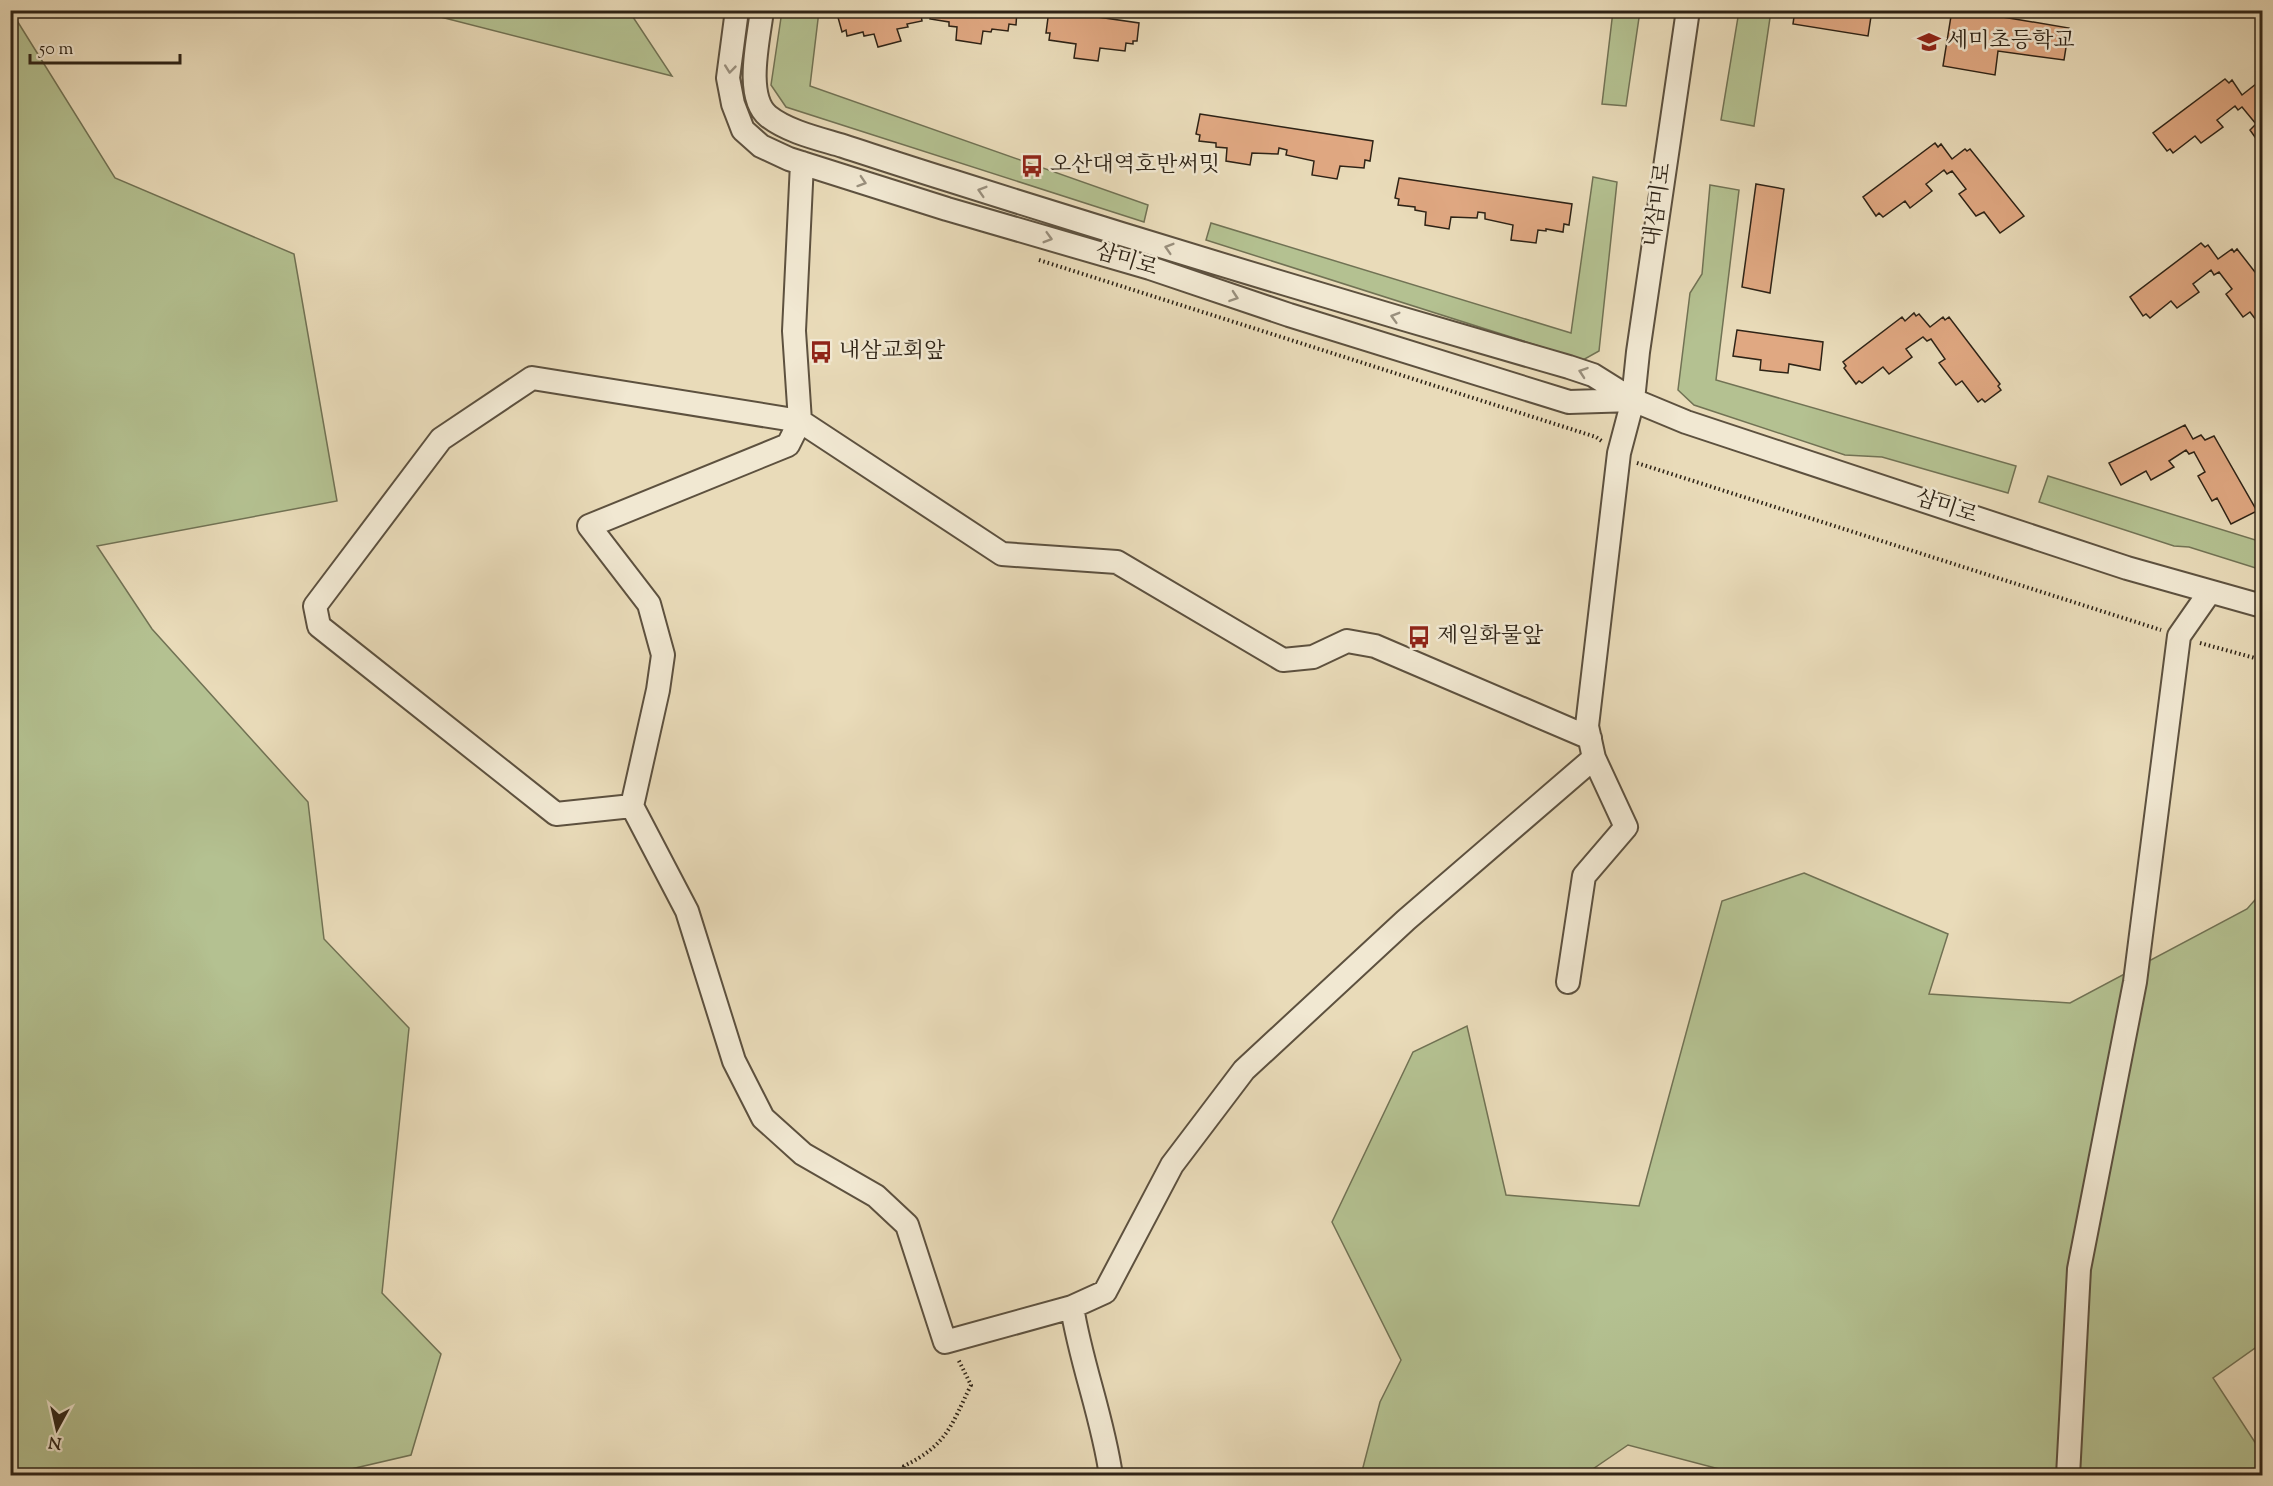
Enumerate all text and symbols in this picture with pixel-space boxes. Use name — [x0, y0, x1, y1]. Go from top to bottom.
place label: 세미초등학교 — [1947, 26, 2075, 58]
scale bar — [30, 27, 180, 65]
school or university icon: 세미초등학교 — [1916, 29, 1942, 55]
text: 50 m — [38, 37, 74, 63]
one-way arrow — [724, 64, 737, 73]
place label: 오산대역호반써밋 — [1050, 150, 1220, 182]
bus stop icon: 오산대역호반써밋 — [1019, 153, 1045, 179]
street label: 내삼미로 — [1637, 161, 1681, 249]
one-way arrow — [856, 175, 867, 187]
one-way arrow — [977, 186, 988, 198]
one-way arrow — [1042, 231, 1053, 243]
street label: 삼미로 — [1091, 236, 1161, 286]
one-way arrow — [1164, 243, 1175, 255]
one-way arrow — [1228, 289, 1239, 302]
one-way arrow — [1391, 312, 1401, 324]
place label: 내삼교회앞 — [839, 336, 946, 368]
bus stop icon: 내삼교회앞 — [808, 339, 834, 365]
one-way arrow — [1578, 366, 1589, 379]
street label: 삼미로 — [1911, 483, 1981, 533]
place label: 제일화물앞 — [1437, 621, 1544, 653]
bus stop icon: 제일화물앞 — [1406, 624, 1432, 650]
north arrow — [27, 1399, 87, 1459]
text: N — [47, 1429, 63, 1454]

